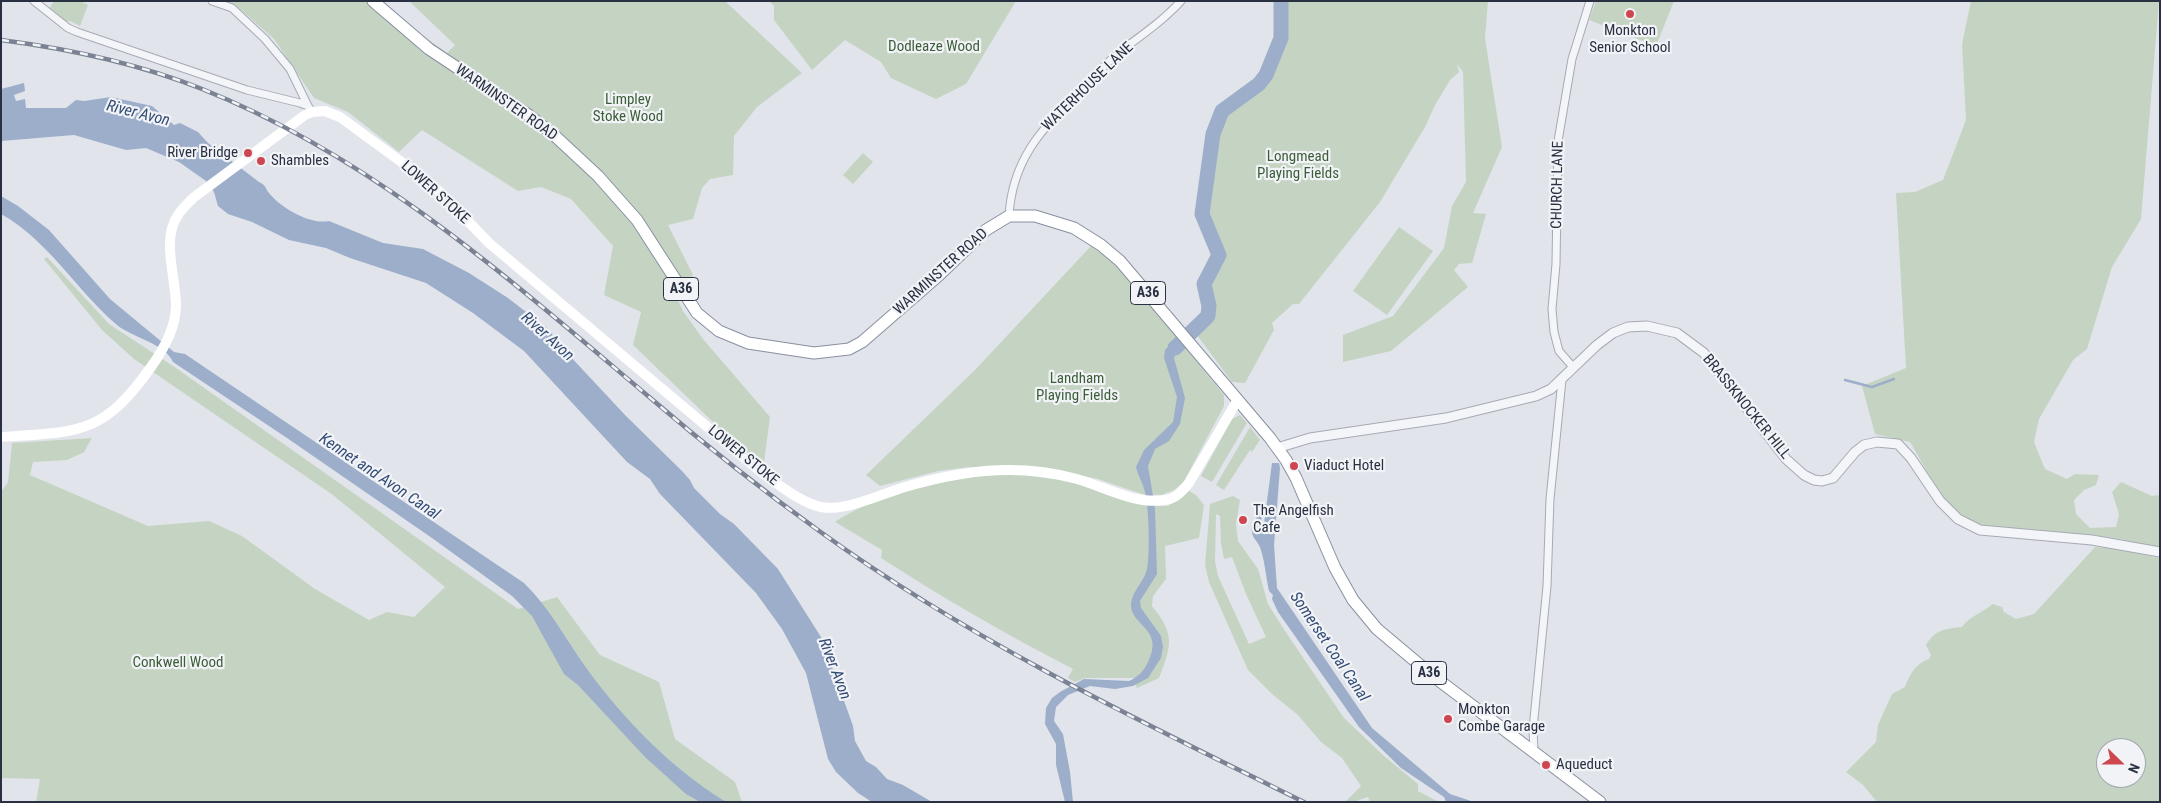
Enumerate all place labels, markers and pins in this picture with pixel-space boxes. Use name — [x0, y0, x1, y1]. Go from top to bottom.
marker: Monkton Senior School — [1624, 8, 1636, 20]
place label: Monkton Senior School — [1589, 22, 1671, 57]
place label: River Bridge — [167, 144, 238, 162]
marker: River Bridge — [242, 147, 254, 159]
place label: Shambles — [271, 152, 329, 170]
marker: Shambles — [255, 155, 267, 167]
place label: Viaduct Hotel — [1304, 457, 1384, 475]
marker: Viaduct Hotel — [1288, 460, 1300, 472]
place label: The Angelfish Cafe — [1253, 502, 1334, 537]
marker: The Angelfish Cafe — [1237, 514, 1249, 526]
place label: Monkton Combe Garage — [1458, 701, 1545, 736]
marker: Monkton Combe Garage — [1442, 713, 1454, 725]
place label: Aqueduct — [1556, 756, 1612, 774]
marker: Aqueduct — [1540, 759, 1552, 771]

